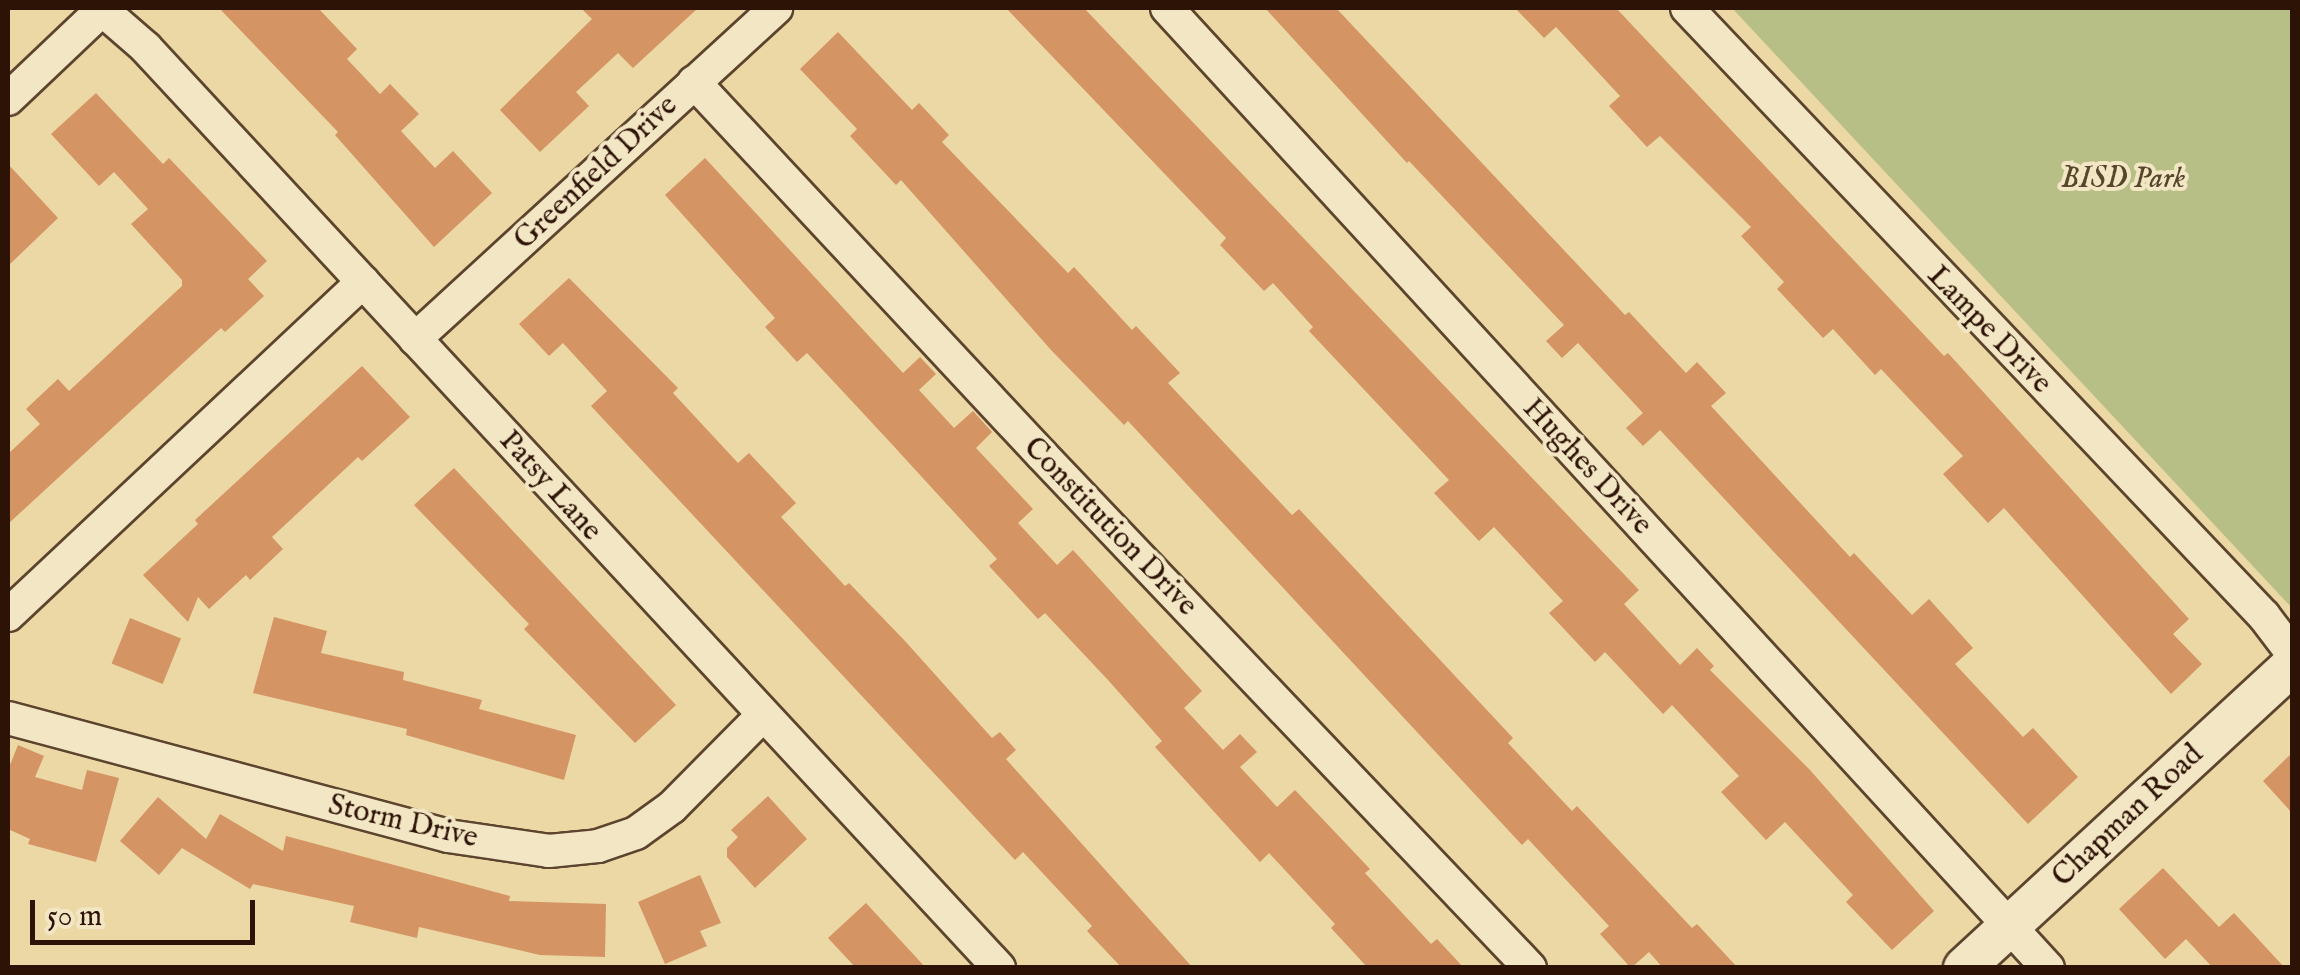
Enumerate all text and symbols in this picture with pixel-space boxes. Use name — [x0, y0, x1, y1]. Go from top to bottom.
street label: Greenfield Drive — [507, 88, 685, 258]
park label: BISD Park — [2061, 161, 2185, 197]
street label: Lampe Drive — [1919, 259, 2059, 401]
street label: Hughes Drive — [1515, 391, 1659, 543]
street label: Patsy Lane — [491, 423, 609, 549]
street label: Constitution Drive — [1016, 430, 1204, 624]
street label: Chapman Road — [2045, 737, 2211, 895]
street label: Storm Drive — [325, 787, 481, 857]
scale bar — [35, 880, 260, 942]
text: 50 m — [47, 898, 102, 936]

